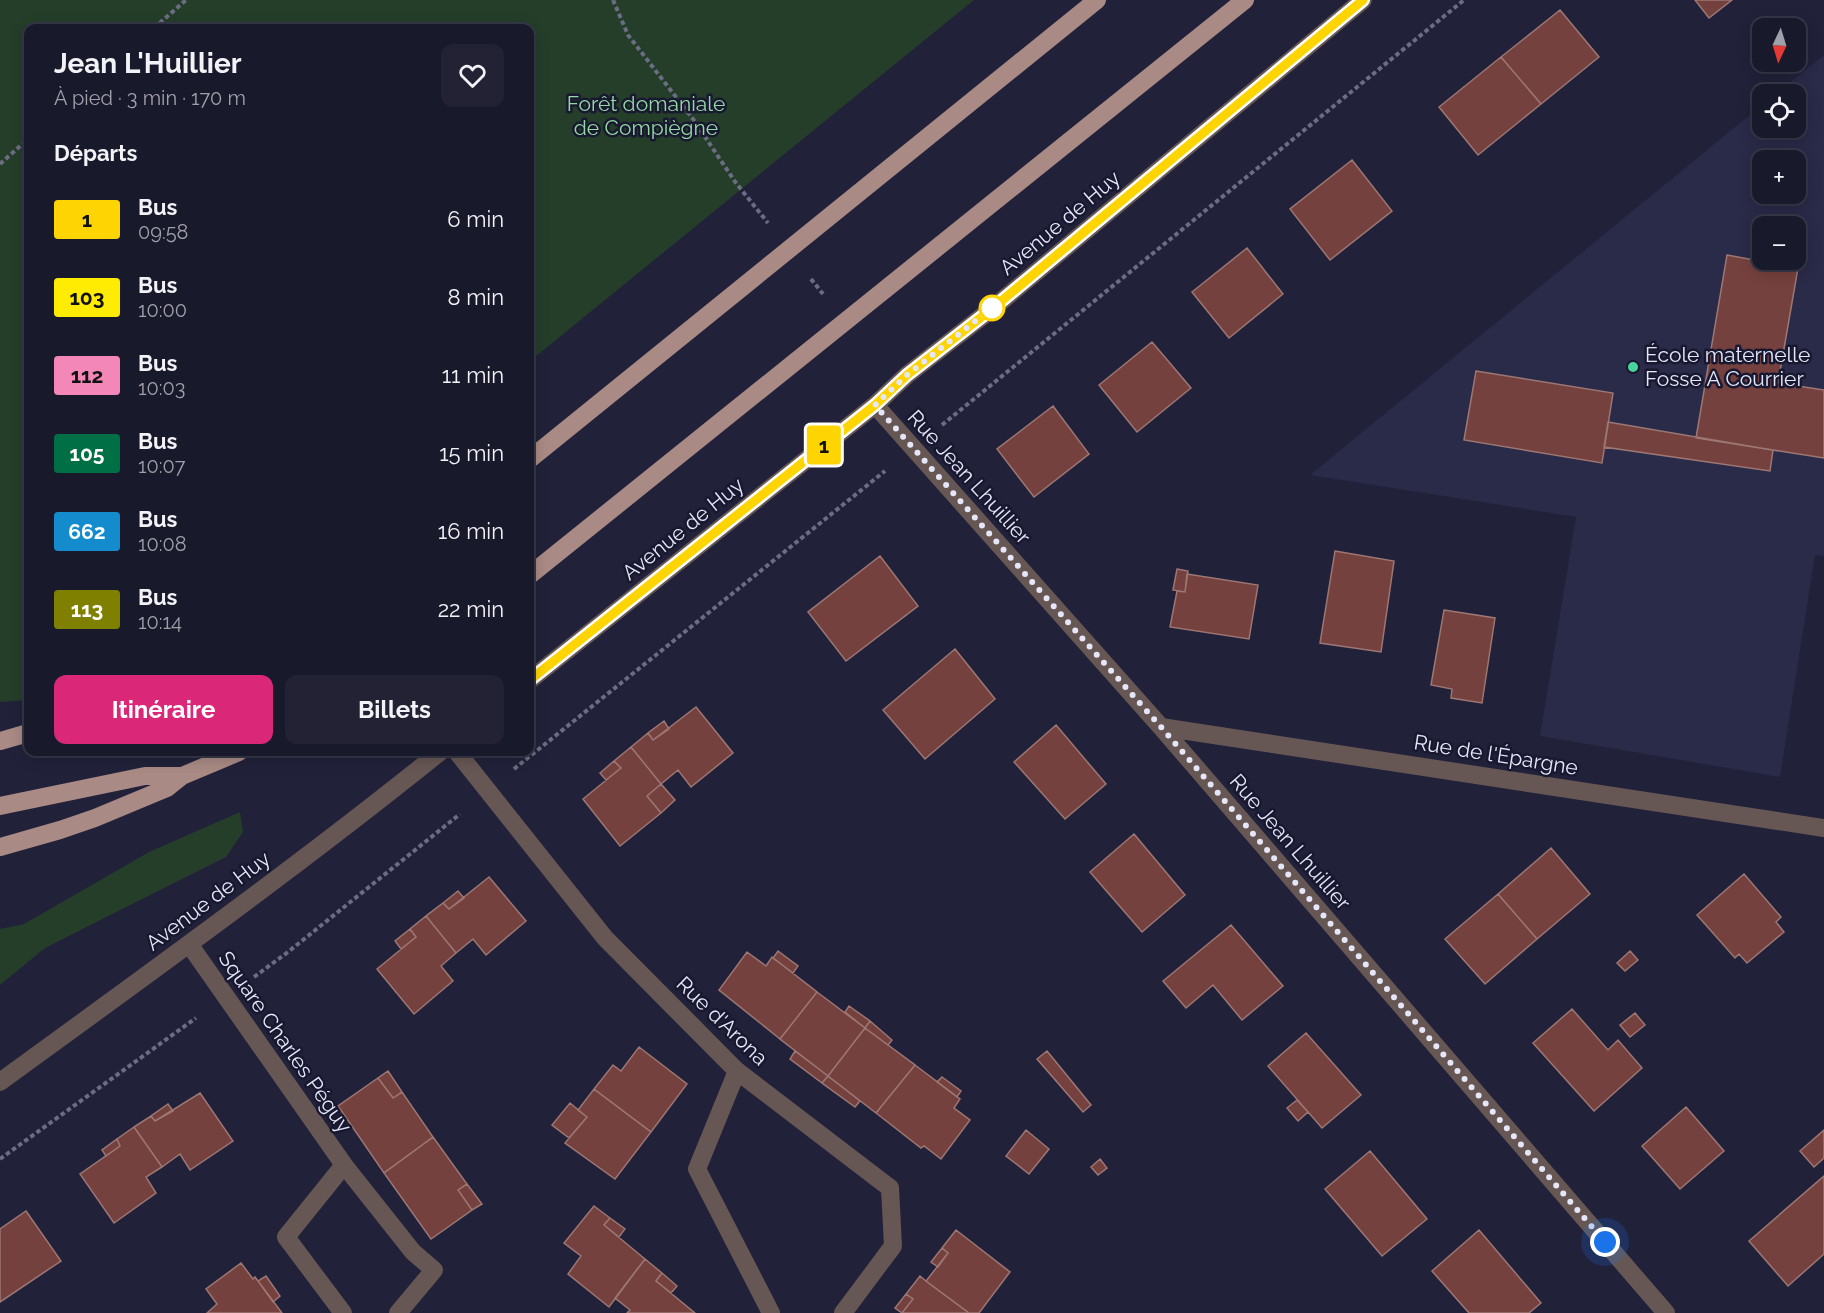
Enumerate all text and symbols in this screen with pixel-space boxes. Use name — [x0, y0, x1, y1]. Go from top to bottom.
north arrow — [1752, 18, 1806, 72]
map controls — [1752, 18, 1806, 270]
button: heart — [441, 44, 504, 107]
text: Jean L'Huillier — [54, 47, 242, 80]
button: locate — [1752, 84, 1806, 138]
text: À pied · 3 min · 170 m — [54, 86, 246, 110]
park label: Forêt domaniale de Compiègne — [567, 91, 725, 140]
text: Départs — [54, 140, 137, 166]
button: + — [1752, 150, 1806, 204]
street label: Avenue de Huy — [995, 165, 1125, 280]
text: Bus — [138, 194, 177, 220]
text: 6 min — [447, 206, 504, 232]
text: 1 — [82, 207, 92, 232]
button: − — [1752, 216, 1806, 270]
text: 09:58 — [138, 220, 188, 244]
text: Bus — [138, 272, 177, 298]
text: 8 min — [448, 284, 504, 310]
text: 103 — [70, 285, 105, 310]
unlabelled marker — [979, 295, 1005, 321]
text: 10:00 — [138, 298, 187, 322]
place label: École maternelle Fosse A Courrier — [1645, 342, 1810, 391]
text: Bus — [138, 350, 177, 376]
marker: École maternelle Fosse A Courrier — [1626, 360, 1640, 374]
text: 11 min — [442, 362, 504, 388]
text: 112 — [71, 363, 103, 388]
text: 10:03 — [138, 376, 185, 400]
street label: Rue Jean Lhuillier — [903, 405, 1037, 549]
line badge: 1 — [804, 426, 844, 464]
text: Bus — [138, 428, 177, 454]
text: 1 — [819, 433, 829, 458]
text: 15 min — [439, 440, 504, 466]
text: 105 — [70, 441, 104, 466]
text: 10:07 — [138, 454, 185, 478]
street label: Avenue de Huy — [617, 472, 749, 585]
text: Bus — [138, 506, 177, 532]
text: 16 min — [438, 518, 504, 544]
text: 662 — [68, 519, 106, 544]
text: 10:08 — [138, 532, 187, 556]
text: Bus — [138, 584, 177, 610]
text: 22 min — [438, 596, 504, 622]
text: 113 — [71, 597, 103, 622]
text: 10:14 — [138, 610, 182, 634]
button: Itinéraire — [54, 675, 273, 744]
button: Billets — [285, 675, 504, 744]
street label: Rue de l'Épargne — [1412, 729, 1580, 780]
street label: Rue Jean Lhuillier — [1225, 769, 1357, 915]
street label: Avenue de Huy — [141, 846, 275, 955]
street label: Square Charles Péguy — [213, 946, 357, 1137]
street label: Rue d'Arona — [672, 971, 773, 1070]
your location — [1590, 1227, 1620, 1257]

